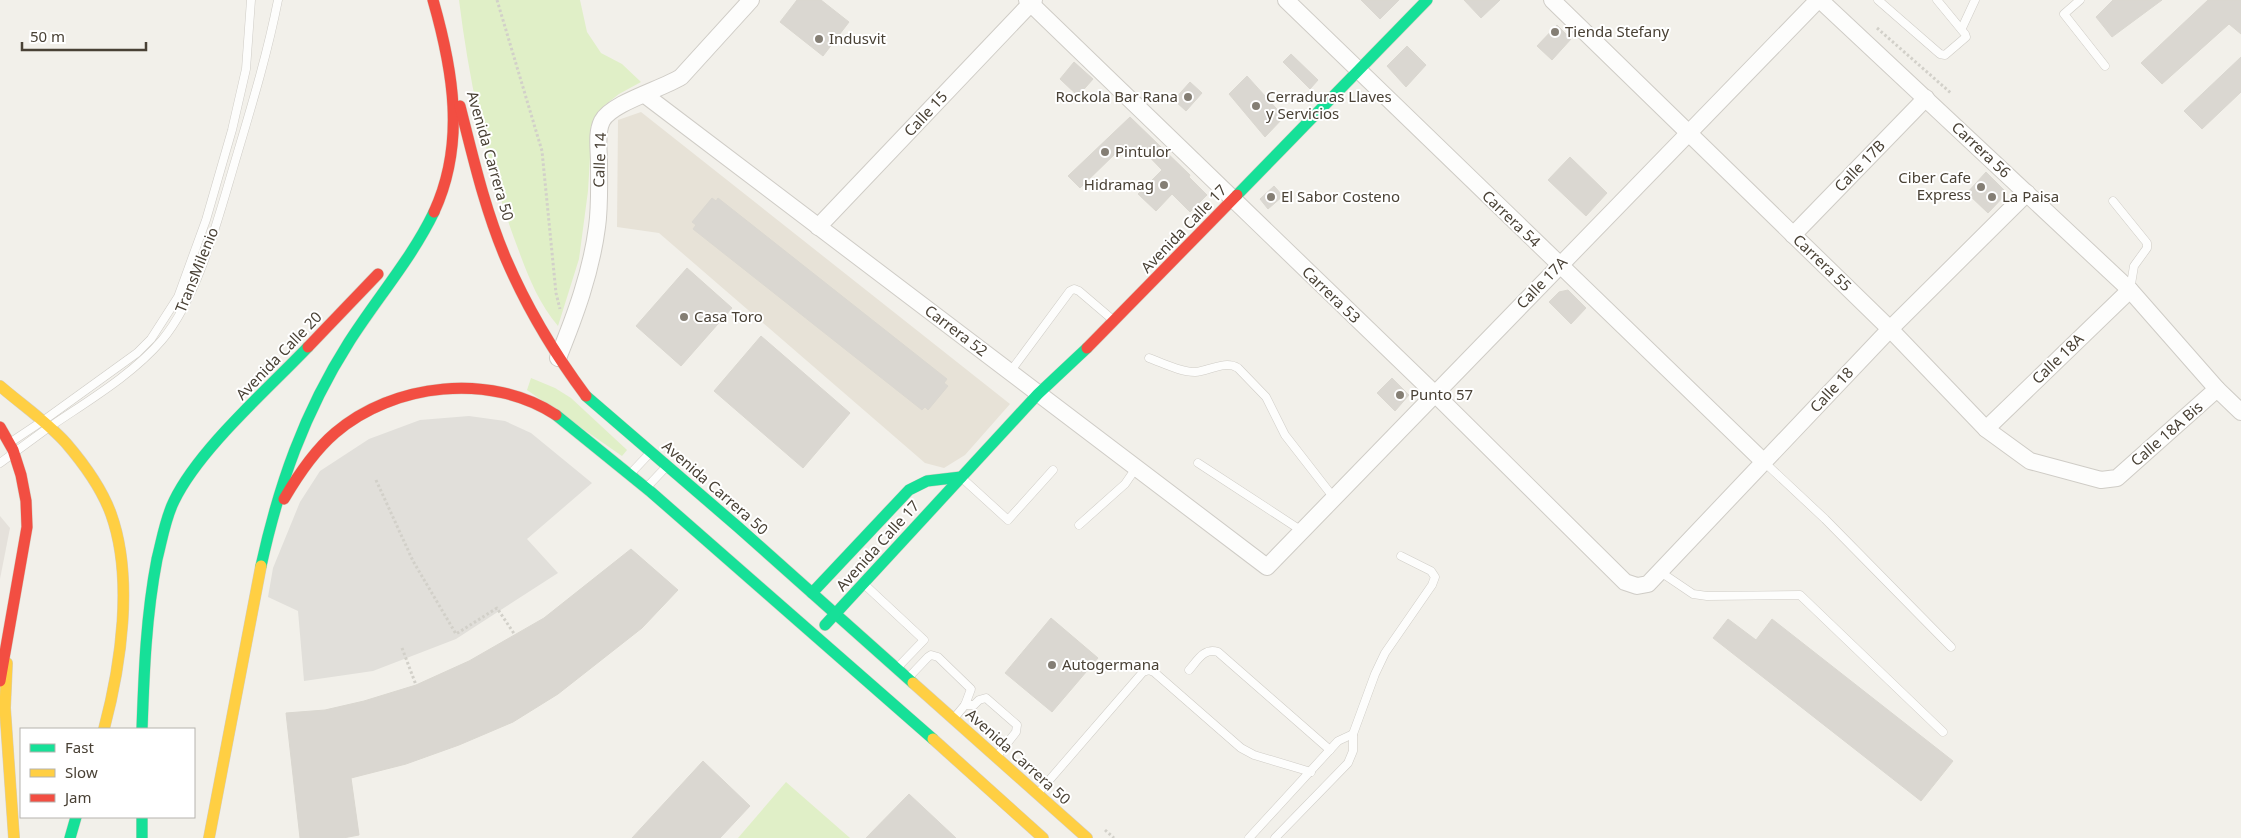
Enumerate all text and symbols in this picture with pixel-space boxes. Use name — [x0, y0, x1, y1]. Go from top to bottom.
scale bar — [22, 20, 146, 52]
place label: Tienda Stefany — [1565, 21, 1669, 41]
text: 50 m — [30, 26, 65, 46]
marker: Tienda Stefany — [1549, 26, 1561, 38]
place label: Indusvit — [829, 28, 887, 48]
marker: Indusvit — [813, 33, 825, 45]
street label: Calle 15 — [899, 86, 951, 140]
place label: Rockola Bar Rana — [1055, 86, 1178, 106]
place label: Cerraduras Llaves y Servicios — [1266, 86, 1392, 123]
street label: Avenida Carrera 50 — [463, 88, 519, 223]
marker: Rockola Bar Rana — [1182, 91, 1194, 103]
marker: Cerraduras Llaves y Servicios — [1250, 100, 1262, 112]
street label: Carrera 56 — [1948, 117, 2015, 182]
street label: Calle 14 — [588, 132, 610, 188]
street label: Calle 17B — [1830, 135, 1889, 196]
place label: Pintulor — [1115, 141, 1171, 161]
marker: Pintulor — [1099, 146, 1111, 158]
place label: Ciber Cafe Express — [1898, 167, 1971, 204]
place label: Hidramag — [1084, 174, 1154, 194]
marker: Hidramag — [1158, 179, 1170, 191]
street label: Avenida Calle 17 — [1136, 180, 1231, 277]
marker: Ciber Cafe Express — [1975, 181, 1987, 193]
street label: Carrera 54 — [1478, 185, 1545, 251]
place label: El Sabor Costeno — [1281, 186, 1400, 206]
place label: La Paisa — [2002, 186, 2059, 206]
marker: El Sabor Costeno — [1265, 191, 1277, 203]
marker: La Paisa — [1986, 191, 1998, 203]
street label: TransMilenio — [170, 224, 222, 315]
street label: Carrera 55 — [1789, 229, 1856, 295]
street label: Calle 17A — [1512, 252, 1571, 313]
street label: Carrera 53 — [1298, 261, 1365, 327]
street label: Carrera 52 — [921, 300, 992, 360]
place label: Casa Toro — [694, 306, 763, 326]
street label: Avenida Calle 20 — [231, 307, 326, 404]
marker: Casa Toro — [678, 311, 690, 323]
street label: Calle 18A — [2027, 328, 2088, 388]
street label: Calle 18 — [1805, 362, 1857, 416]
place label: Punto 57 — [1410, 384, 1473, 404]
marker: Punto 57 — [1394, 389, 1406, 401]
street label: Calle 18A Bis — [2126, 396, 2207, 470]
street label: Avenida Carrera 50 — [658, 436, 773, 539]
street label: Avenida Calle 17 — [831, 496, 923, 595]
place label: Autogermana — [1062, 654, 1159, 674]
marker: Autogermana — [1046, 659, 1058, 671]
street label: Avenida Carrera 50 — [962, 704, 1075, 809]
legend — [20, 728, 195, 818]
text: Fast — [65, 737, 94, 757]
text: Slow — [65, 762, 98, 782]
text: Jam — [63, 787, 92, 807]

